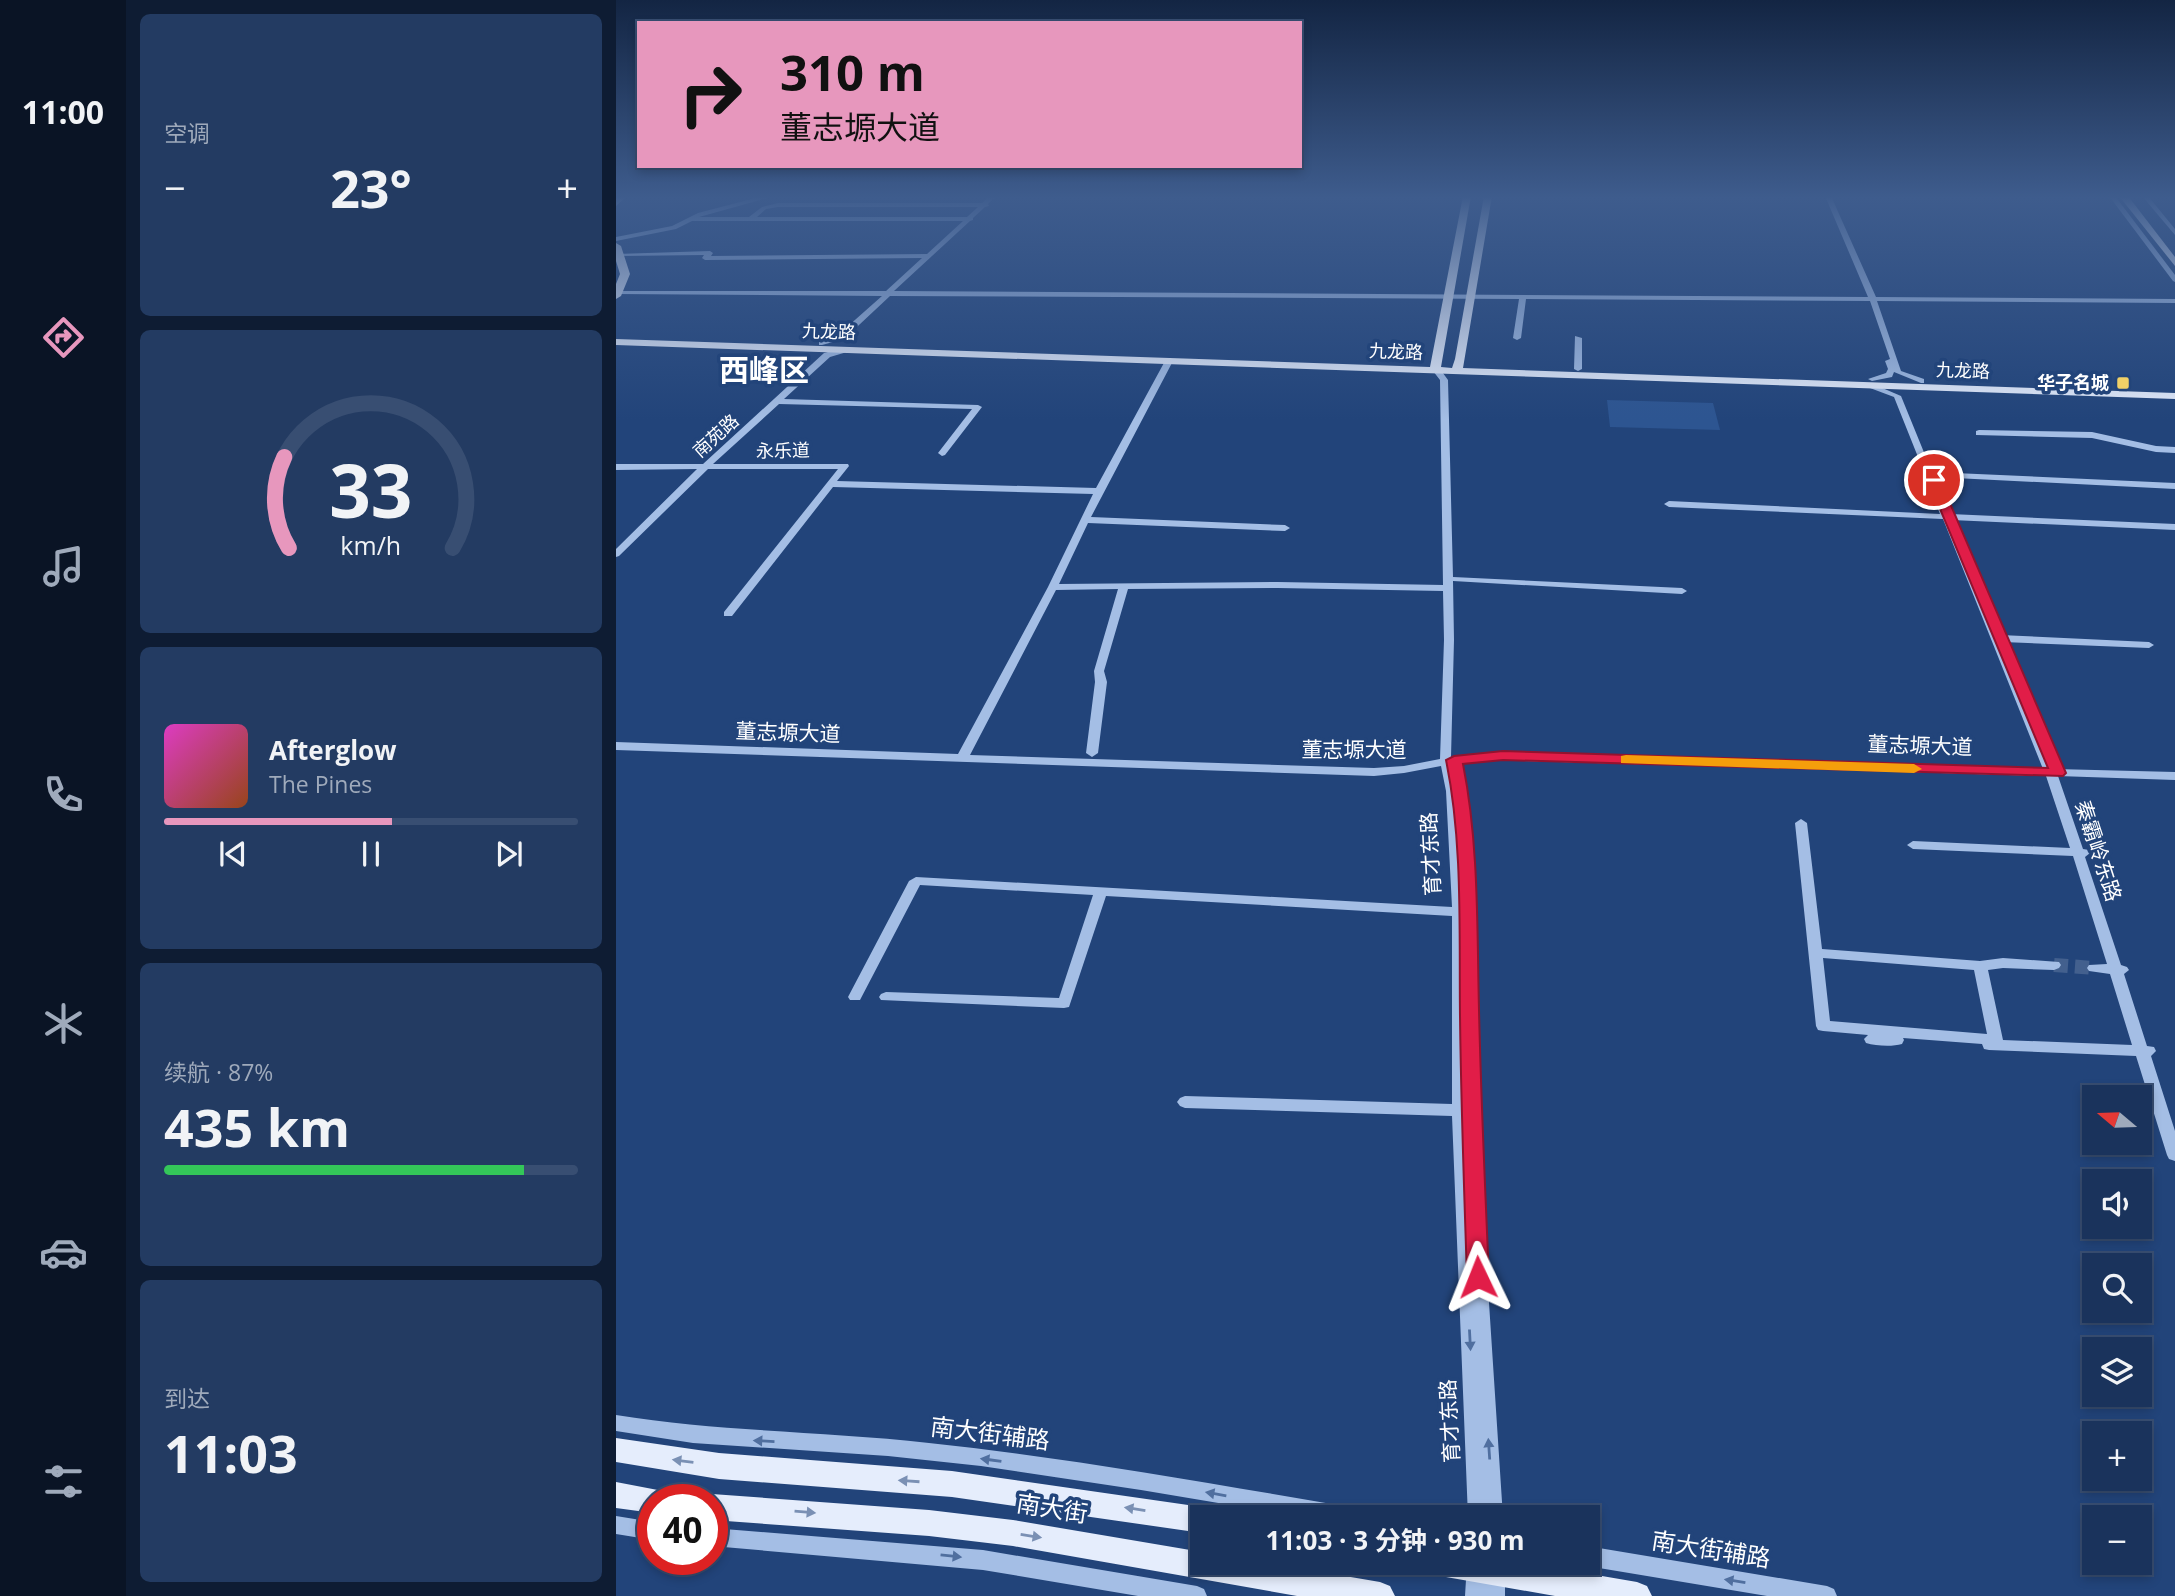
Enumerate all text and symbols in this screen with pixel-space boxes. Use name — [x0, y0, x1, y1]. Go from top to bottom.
text: 310 m — [780, 39, 925, 105]
icon: right — [665, 49, 756, 140]
text: 11:00 — [22, 90, 104, 133]
text: 董志塬大道 — [780, 105, 940, 148]
text: 空调 — [164, 117, 210, 149]
text: 23° — [330, 152, 412, 223]
text: − — [164, 161, 186, 213]
text: + — [556, 161, 578, 213]
icon: directions — [39, 313, 88, 362]
street label: 九龙路 — [802, 318, 856, 344]
street label: 九龙路 — [1369, 338, 1423, 364]
district label: 西峰区 — [719, 349, 809, 390]
street label: 九龙路 — [1936, 357, 1990, 383]
place label: 华子名城 — [2037, 370, 2109, 394]
marker: 华子名城 — [2115, 375, 2131, 391]
street label: 南苑路 — [687, 408, 743, 462]
street label: 永乐道 — [756, 438, 810, 462]
text: 33 — [329, 440, 413, 539]
pin — [1904, 450, 1964, 510]
icon: arrive — [1915, 461, 1953, 499]
text: km/h — [341, 527, 401, 561]
icon: music — [39, 542, 88, 591]
street label: 董志塬大道 — [735, 716, 841, 748]
street label: 董志塬大道 — [1867, 729, 1973, 761]
text: Afterglow — [269, 732, 396, 768]
street label: 董志塬大道 — [1302, 735, 1407, 763]
text: The Pines — [269, 768, 372, 800]
icon: phone — [39, 770, 88, 819]
street label: 秦霸岭东路 — [2069, 796, 2128, 905]
street label: 育才东路 — [1414, 811, 1446, 897]
icon: previous — [214, 835, 252, 873]
icon: pause — [352, 835, 390, 873]
icon: next — [490, 835, 528, 873]
icon: climate — [39, 999, 88, 1048]
text: 续航 · 87% — [164, 1056, 273, 1088]
north arrow — [2082, 1085, 2152, 1155]
map controls — [2082, 1085, 2152, 1575]
text: 435 km — [164, 1091, 350, 1162]
button: sound — [2082, 1169, 2152, 1239]
icon: car — [39, 1228, 88, 1277]
position arrow — [1441, 1240, 1515, 1314]
button: search — [2082, 1253, 2152, 1323]
one-way arrow — [1464, 1330, 1475, 1352]
button: layers — [2082, 1337, 2152, 1407]
street label: 育才东路 — [1433, 1378, 1465, 1464]
text: 到达 — [164, 1382, 210, 1414]
street label: 南大街辅路 — [929, 1409, 1052, 1456]
text: 11:03 — [164, 1417, 298, 1488]
button: + — [2082, 1421, 2152, 1491]
one-way arrow — [753, 1435, 775, 1446]
one-way arrow — [1483, 1438, 1494, 1460]
one-way arrow — [980, 1454, 1002, 1465]
one-way arrow — [671, 1456, 693, 1467]
icon: filters — [39, 1457, 88, 1506]
one-way arrow — [898, 1475, 920, 1486]
speed limit sign: 40 — [637, 1484, 728, 1575]
street label: 南大街 — [1014, 1486, 1090, 1529]
one-way arrow — [1205, 1488, 1227, 1499]
one-way arrow — [1124, 1504, 1146, 1515]
button: − — [2082, 1505, 2152, 1575]
one-way arrow — [794, 1507, 816, 1518]
text: 11:03 · 3 分钟 · 930 m — [1265, 1522, 1525, 1558]
street label: 南大街辅路 — [1649, 1523, 1773, 1574]
one-way arrow — [1020, 1531, 1042, 1542]
one-way arrow — [940, 1551, 962, 1562]
one-way arrow — [1724, 1575, 1746, 1586]

